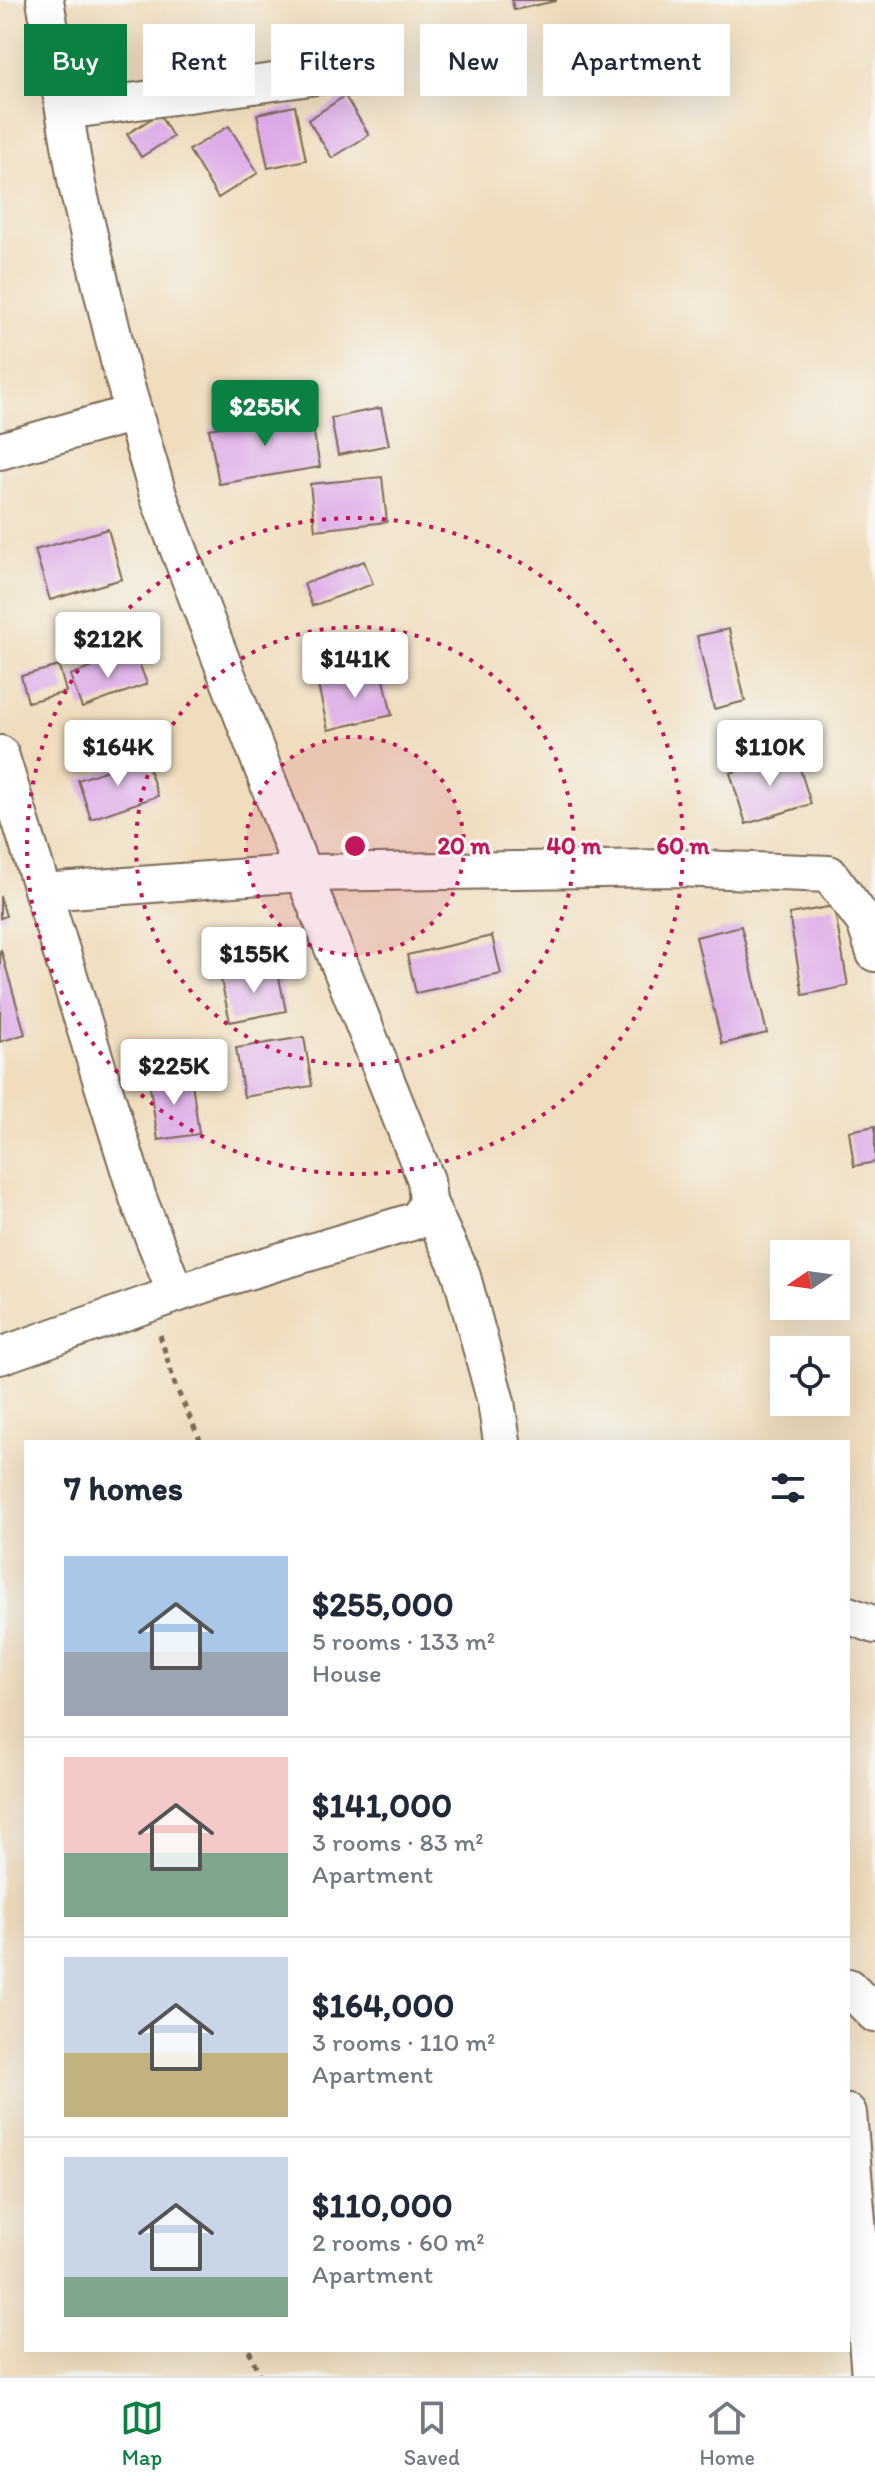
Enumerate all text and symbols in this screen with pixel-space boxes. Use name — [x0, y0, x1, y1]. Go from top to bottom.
chip: Buy — [24, 24, 127, 96]
chip: Rent — [143, 24, 255, 96]
chip: Filters — [271, 24, 404, 96]
chip: New — [420, 24, 527, 96]
chip: Apartment — [543, 24, 730, 96]
pin: $255K — [209, 380, 321, 448]
text: $255K — [230, 390, 300, 422]
pin: $212K — [52, 612, 164, 680]
text: $212K — [73, 622, 143, 654]
pin: $141K — [299, 632, 411, 700]
text: $141K — [320, 642, 390, 674]
pin: $164K — [62, 720, 174, 788]
pin: $110K — [714, 720, 826, 788]
text: $164K — [82, 730, 154, 762]
text: $110K — [735, 730, 805, 762]
text: 20 m — [438, 831, 491, 860]
text: 40 m — [547, 831, 602, 860]
text: 60 m — [656, 831, 710, 860]
centre of rings — [341, 832, 369, 860]
pin: $155K — [198, 927, 310, 995]
text: $155K — [219, 937, 289, 969]
pin: $225K — [118, 1039, 230, 1107]
text: $225K — [139, 1049, 209, 1081]
north arrow — [770, 1240, 850, 1320]
map controls — [770, 1240, 850, 1416]
button: locate — [770, 1336, 850, 1416]
icon: filters — [766, 1466, 810, 1510]
text: 7 homes — [64, 1468, 183, 1509]
text: $255,000 — [312, 1584, 454, 1625]
icon: home — [128, 1588, 224, 1684]
text: 5 rooms · 133 m² — [312, 1625, 495, 1657]
text: House — [312, 1657, 382, 1689]
text: $141,000 — [312, 1785, 452, 1826]
icon: home — [128, 1789, 224, 1885]
text: 3 rooms · 83 m² — [312, 1826, 484, 1858]
text: Apartment — [312, 1858, 433, 1890]
text: $164,000 — [312, 1985, 454, 2026]
icon: home — [128, 1989, 224, 2085]
text: 3 rooms · 110 m² — [312, 2026, 495, 2058]
text: Apartment — [312, 2058, 433, 2090]
text: $110,000 — [312, 2185, 453, 2226]
icon: home — [128, 2189, 224, 2285]
text: 2 rooms · 60 m² — [312, 2226, 485, 2258]
text: Apartment — [312, 2258, 433, 2290]
tab: Map — [120, 2396, 164, 2471]
tab: Saved — [404, 2396, 460, 2471]
tab: Home — [700, 2396, 755, 2471]

